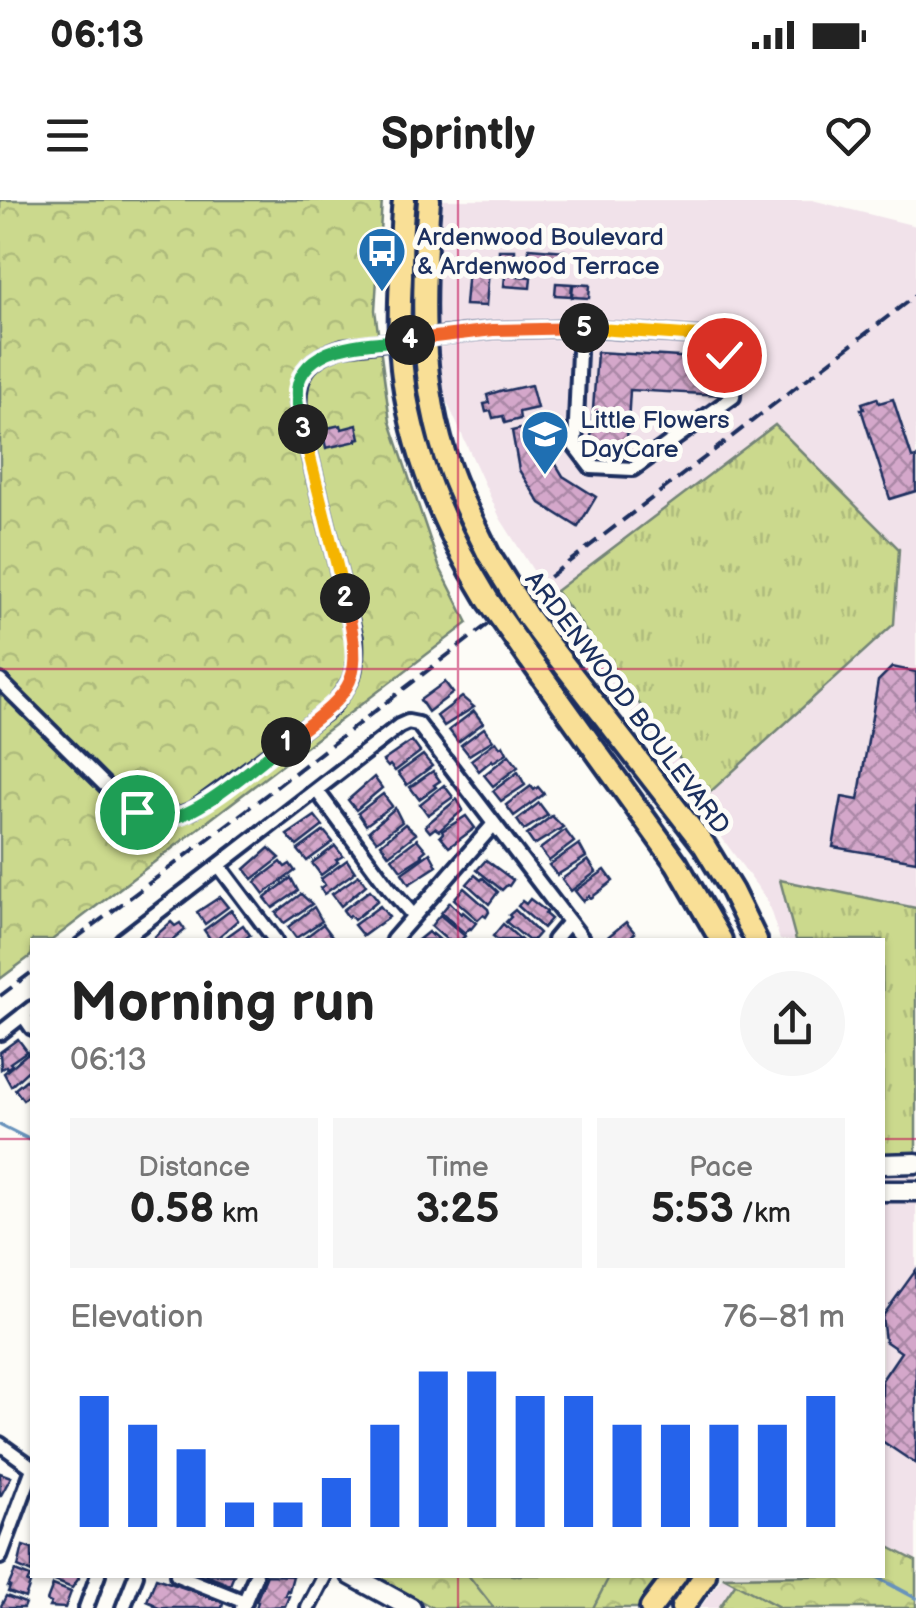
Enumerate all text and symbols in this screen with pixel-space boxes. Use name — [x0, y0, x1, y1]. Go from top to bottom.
text: 06:13 — [50, 13, 144, 58]
icon: menu — [40, 108, 95, 163]
text: Sprintly — [381, 108, 535, 163]
icon: heart — [821, 108, 876, 163]
place label: Ardenwood Boulevard & Ardenwood Terrace — [417, 222, 664, 282]
bus stop icon: Ardenwood Boulevard & Ardenwood Terrace — [356, 225, 408, 293]
pin: 5 — [559, 303, 609, 353]
text: 5 — [576, 311, 592, 344]
pin — [682, 313, 767, 398]
pin: 4 — [385, 315, 435, 365]
text: 4 — [402, 323, 418, 356]
icon: check — [697, 328, 752, 383]
pin: 3 — [278, 404, 328, 454]
place label: Little Flowers DayCare — [580, 405, 730, 465]
school or university icon: Little Flowers DayCare — [519, 408, 571, 476]
text: 3 — [295, 412, 311, 445]
street label: ARDENWOOD BOULEVARD — [518, 565, 736, 841]
pin: 2 — [320, 573, 370, 623]
text: 2 — [337, 581, 353, 614]
pin: 1 — [261, 717, 311, 767]
text: 1 — [280, 725, 292, 758]
pin — [95, 770, 180, 855]
icon: arrive — [110, 785, 165, 840]
text: Morning run — [70, 970, 375, 1037]
button: share — [740, 971, 845, 1076]
text: 06:13 — [70, 1041, 147, 1080]
text: Distance — [138, 1151, 250, 1184]
text: Time — [426, 1151, 489, 1184]
text: Pace — [689, 1151, 753, 1184]
text: 0.58 — [130, 1184, 214, 1235]
text: 3:25 — [415, 1184, 500, 1235]
text: 5:53 — [651, 1184, 734, 1235]
text: km — [214, 1197, 259, 1230]
text: /km — [734, 1197, 791, 1230]
text: Elevation — [70, 1298, 203, 1337]
text: 76–81 m — [723, 1298, 845, 1337]

